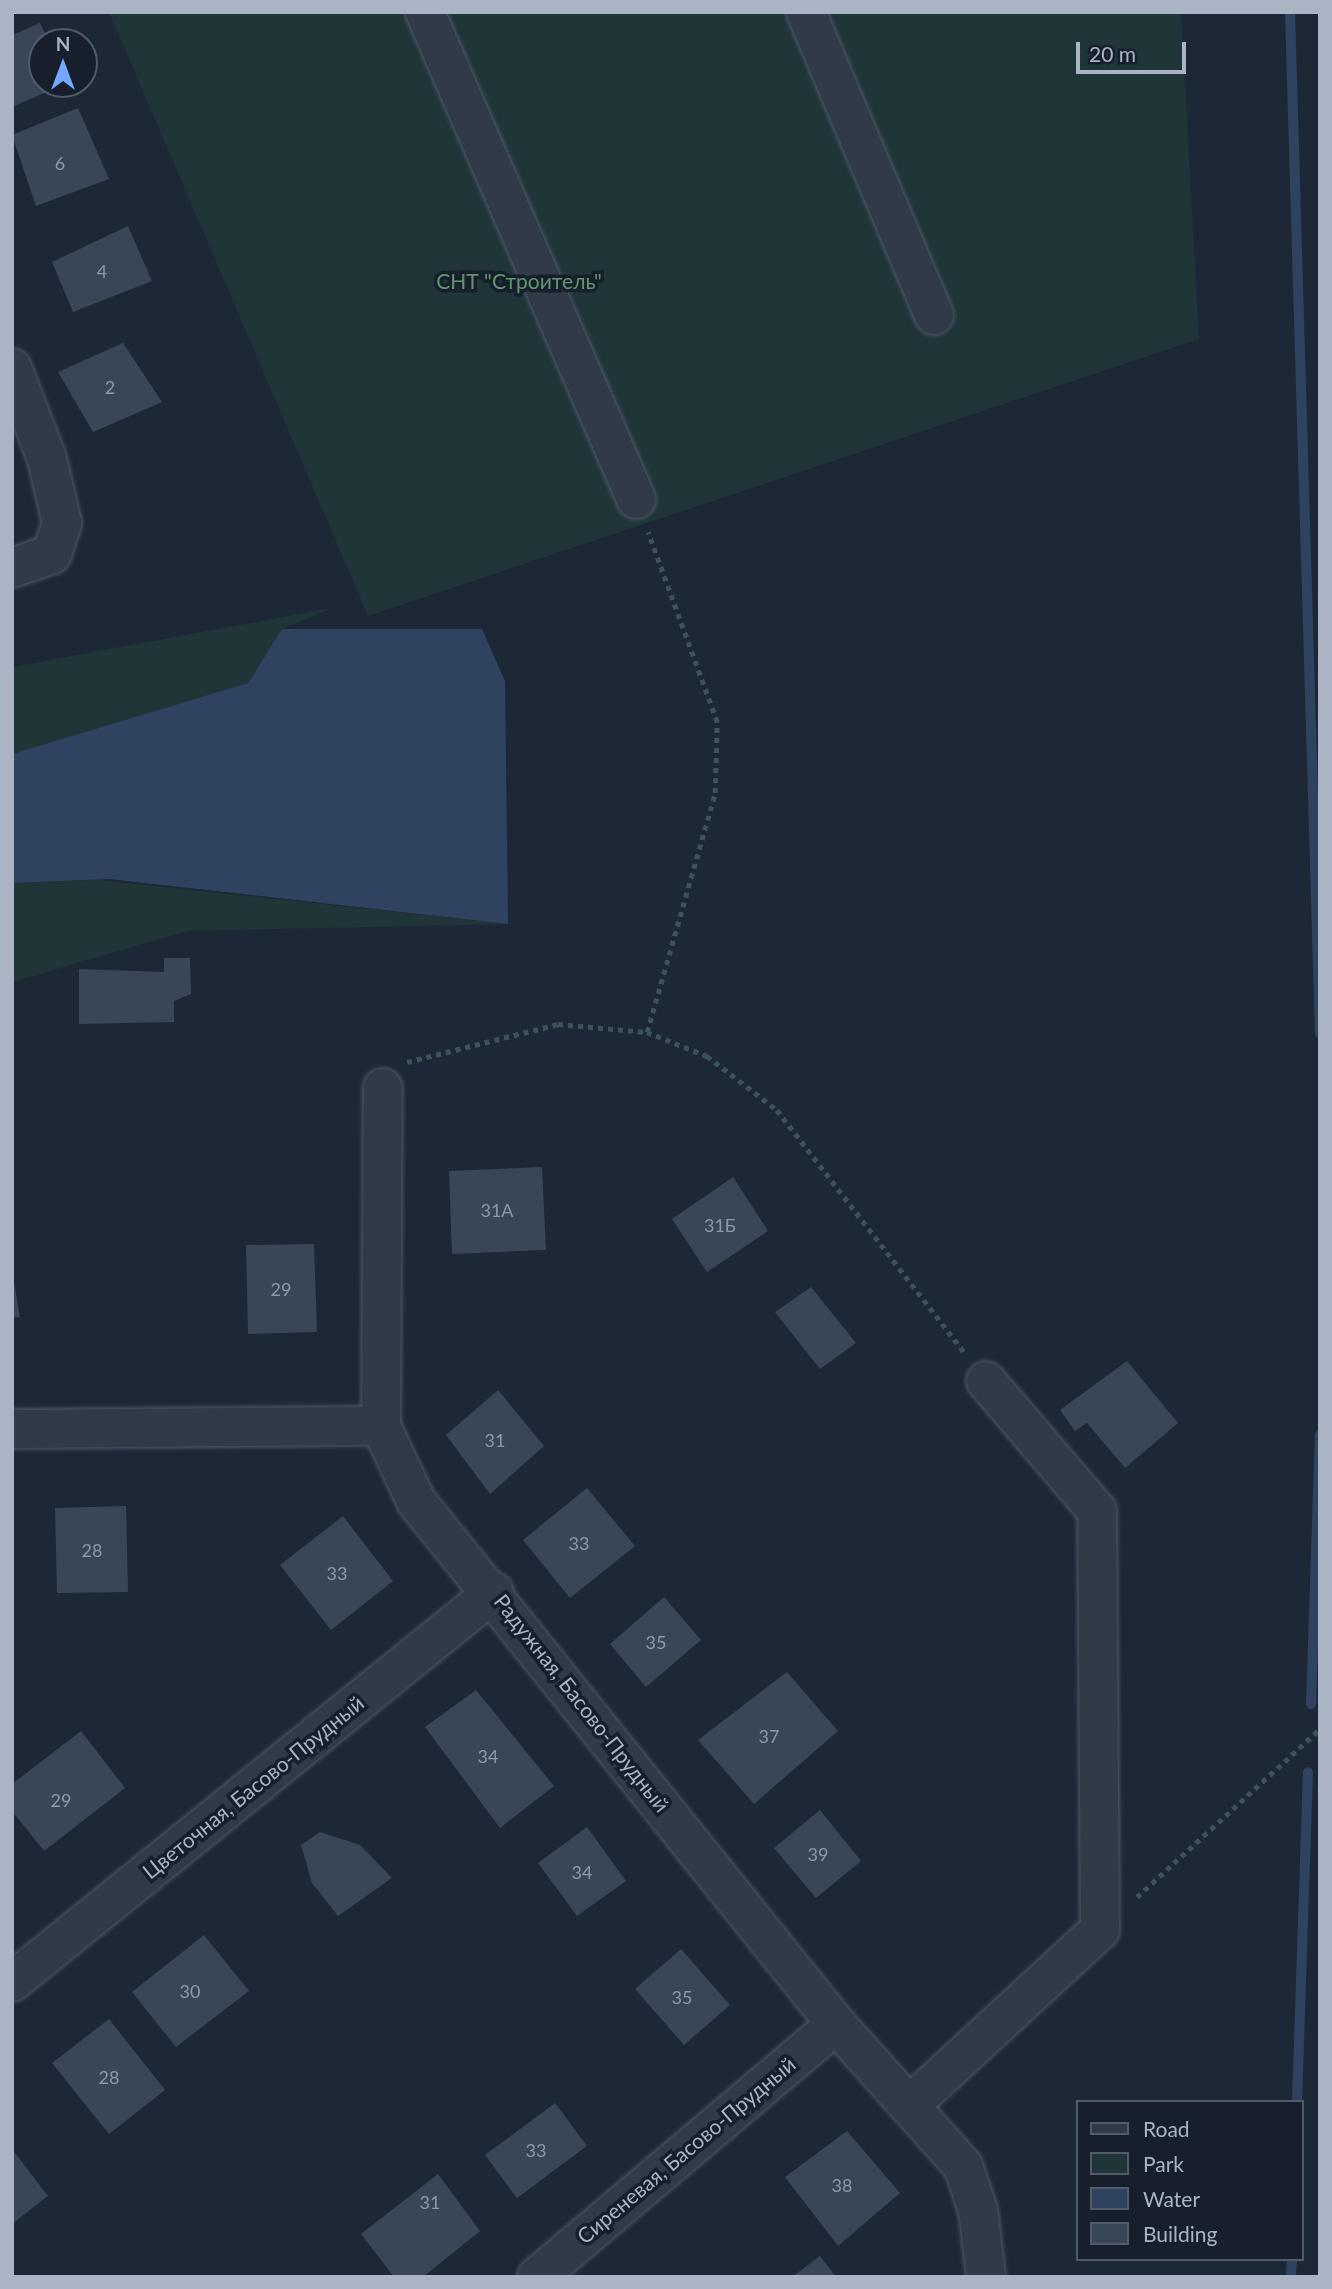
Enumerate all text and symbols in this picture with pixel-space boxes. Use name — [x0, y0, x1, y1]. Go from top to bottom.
north arrow — [28, 28, 98, 98]
scale bar — [1080, 28, 1190, 72]
text: N — [56, 32, 70, 55]
text: 20 m — [1089, 41, 1136, 66]
house number: 6 — [55, 152, 65, 174]
house number: 4 — [97, 260, 107, 282]
park label: СНТ "Строитель" — [436, 268, 602, 294]
house number: 2 — [105, 376, 115, 398]
house number: 31А — [480, 1199, 514, 1221]
house number: 31Б — [704, 1214, 736, 1236]
house number: 29 — [271, 1278, 291, 1300]
house number: 31 — [485, 1429, 505, 1451]
house number: 33 — [569, 1532, 589, 1554]
house number: 28 — [82, 1539, 102, 1561]
house number: 33 — [327, 1562, 347, 1584]
street label: Радужная, Басово-Прудный — [489, 1589, 675, 1817]
house number: 35 — [646, 1631, 666, 1653]
street label: Цветочная, Басово-Прудный — [137, 1690, 369, 1884]
house number: 37 — [759, 1725, 779, 1747]
house number: 34 — [478, 1745, 498, 1767]
house number: 29 — [51, 1789, 71, 1811]
house number: 39 — [808, 1843, 828, 1865]
house number: 34 — [572, 1861, 592, 1883]
house number: 30 — [180, 1980, 200, 2002]
house number: 35 — [672, 1986, 692, 2008]
street label: Сиреневая, Басово-Прудный — [572, 2051, 800, 2249]
house number: 28 — [99, 2066, 119, 2088]
legend — [1076, 2100, 1304, 2261]
text: Road — [1143, 2116, 1190, 2141]
house number: 33 — [526, 2139, 546, 2161]
text: Park — [1143, 2151, 1184, 2176]
house number: 38 — [832, 2174, 852, 2196]
text: Water — [1143, 2186, 1200, 2211]
house number: 31 — [420, 2191, 440, 2213]
text: Building — [1143, 2221, 1218, 2246]

